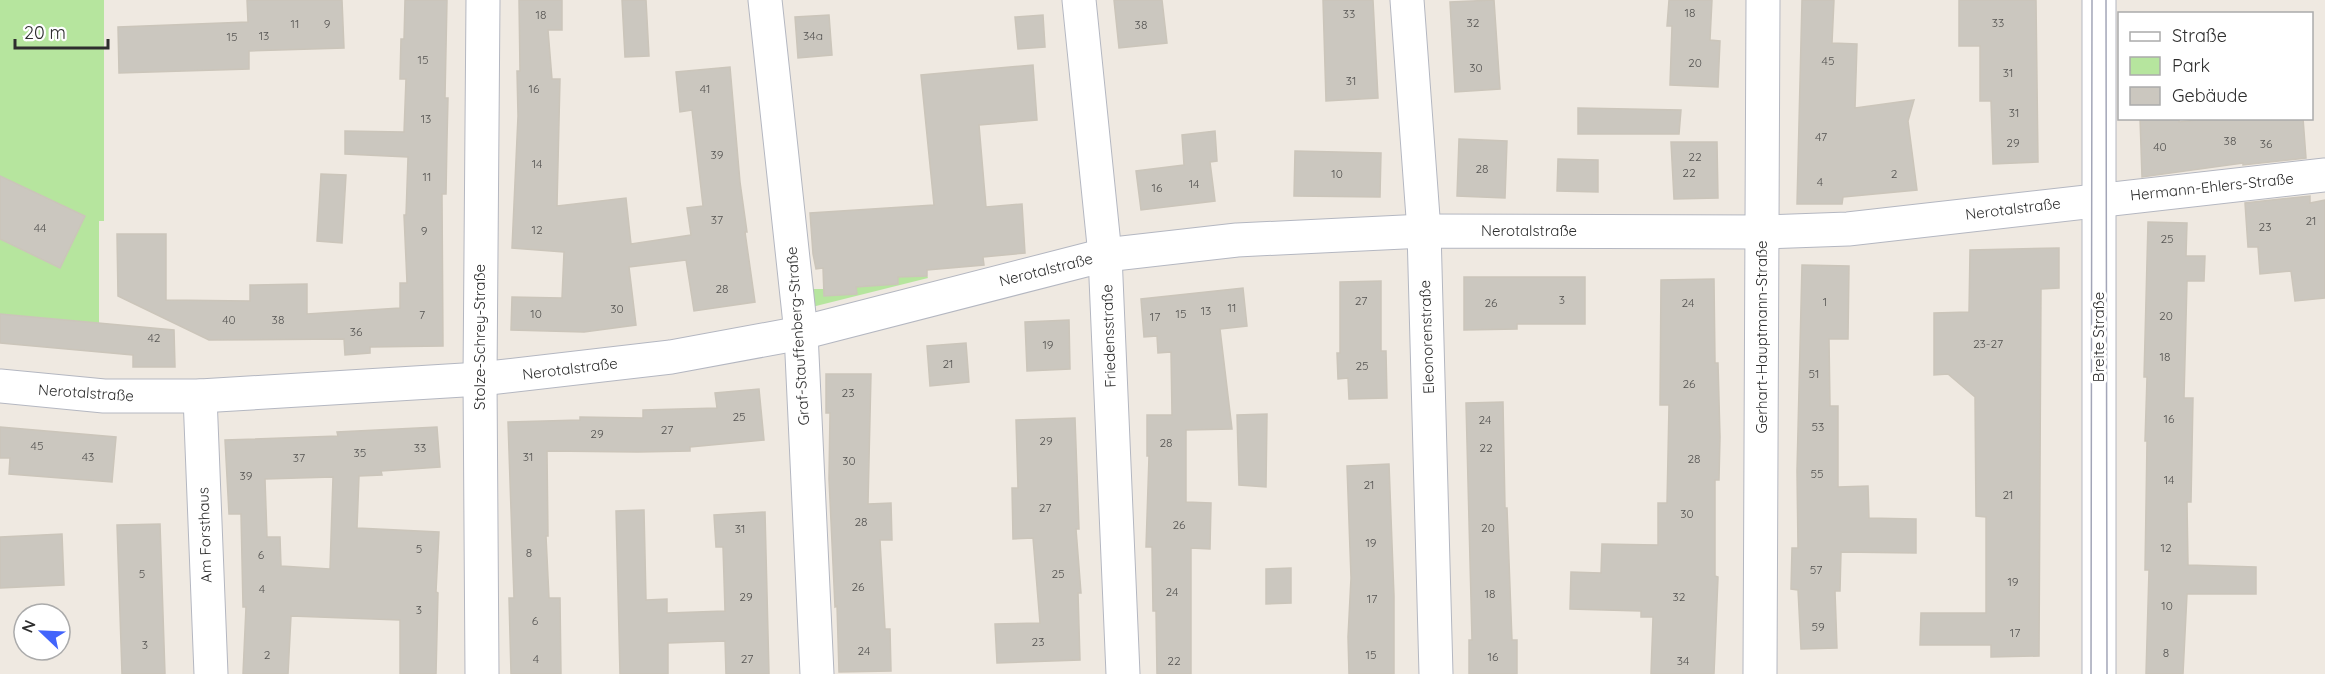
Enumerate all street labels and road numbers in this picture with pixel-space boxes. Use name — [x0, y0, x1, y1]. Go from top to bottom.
street label: Hermann-Ehlers-Straße — [2129, 168, 2295, 205]
street label: Nerotalstraße — [1964, 193, 2062, 224]
street label: Nerotalstraße — [1481, 221, 1577, 240]
street label: Gerhart-Hauptmann-Straße — [1752, 240, 1771, 434]
street label: Graf-Stauffenberg-Straße — [782, 246, 813, 426]
street label: Nerotalstraße — [997, 249, 1095, 290]
street label: Stolze-Schrey-Straße — [470, 264, 489, 410]
street label: Eleonorenstraße — [1415, 280, 1438, 394]
street label: Friedensstraße — [1097, 284, 1120, 388]
street label: Breite Straße — [2089, 292, 2108, 382]
street label: Nerotalstraße — [521, 353, 619, 384]
street label: Nerotalstraße — [38, 380, 135, 405]
street label: Am Forsthaus — [193, 487, 216, 583]

